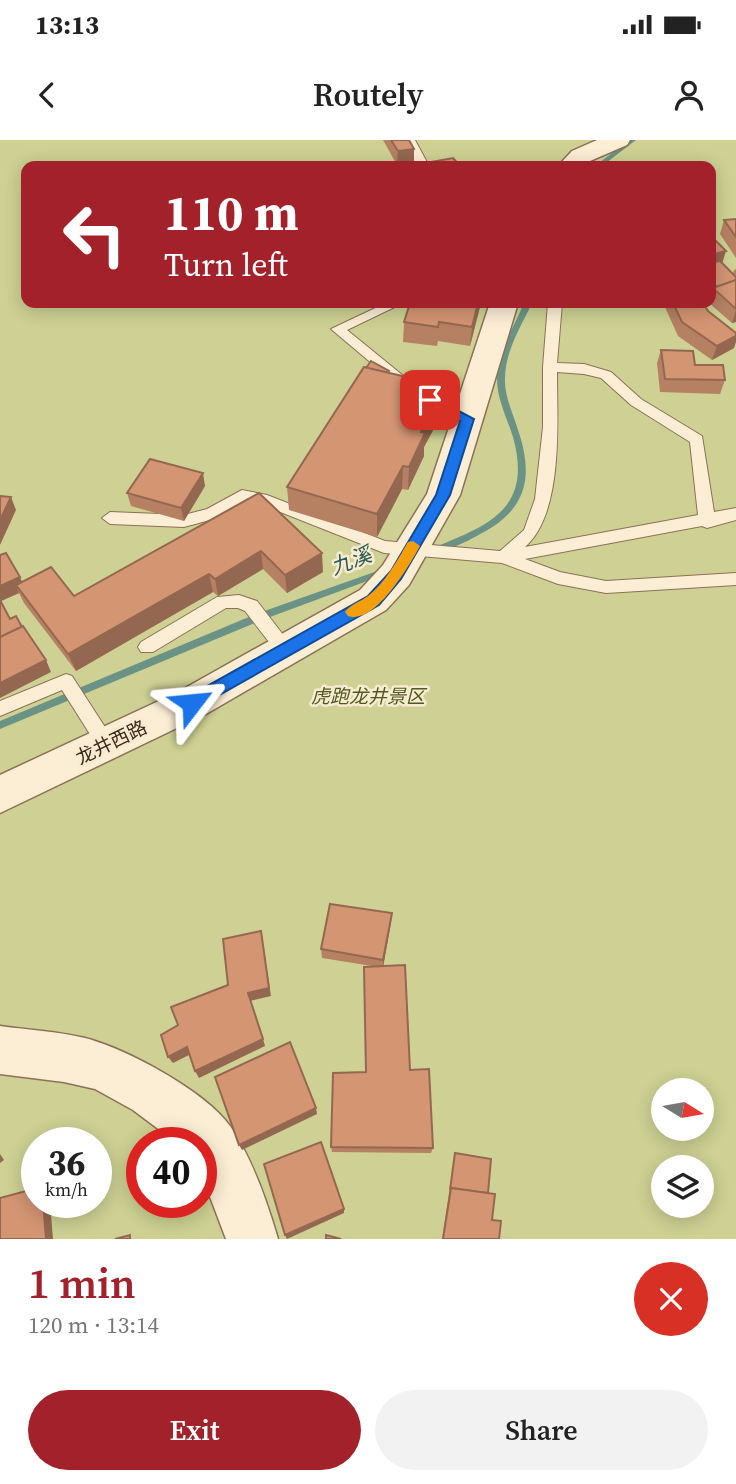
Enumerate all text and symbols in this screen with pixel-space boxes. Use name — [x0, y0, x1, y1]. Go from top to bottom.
text: 13:13 — [35, 7, 99, 43]
text: Routely — [313, 73, 423, 117]
icon: back — [28, 76, 66, 114]
icon: person — [670, 76, 708, 114]
text: 110 m — [164, 179, 299, 246]
icon: left — [49, 189, 140, 280]
text: Turn left — [164, 243, 288, 287]
pin — [400, 370, 460, 430]
icon: arrive — [411, 381, 449, 419]
water label: 九溪 — [326, 539, 377, 582]
position arrow — [155, 666, 229, 740]
park label: 虎跑龙井景区 — [311, 683, 428, 709]
street label: 龙井西路 — [71, 714, 151, 770]
north arrow — [651, 1078, 714, 1141]
map controls — [651, 1078, 714, 1218]
speed limit sign: 40 — [126, 1127, 217, 1218]
text: 36 — [48, 1139, 85, 1187]
button: layers — [651, 1155, 714, 1218]
text: km/h — [45, 1177, 88, 1202]
text: 1 min — [28, 1254, 136, 1312]
button: close — [634, 1262, 708, 1336]
text: 120 m · 13:14 — [28, 1309, 159, 1341]
button: Exit — [28, 1390, 361, 1470]
button: Share — [375, 1390, 708, 1470]

